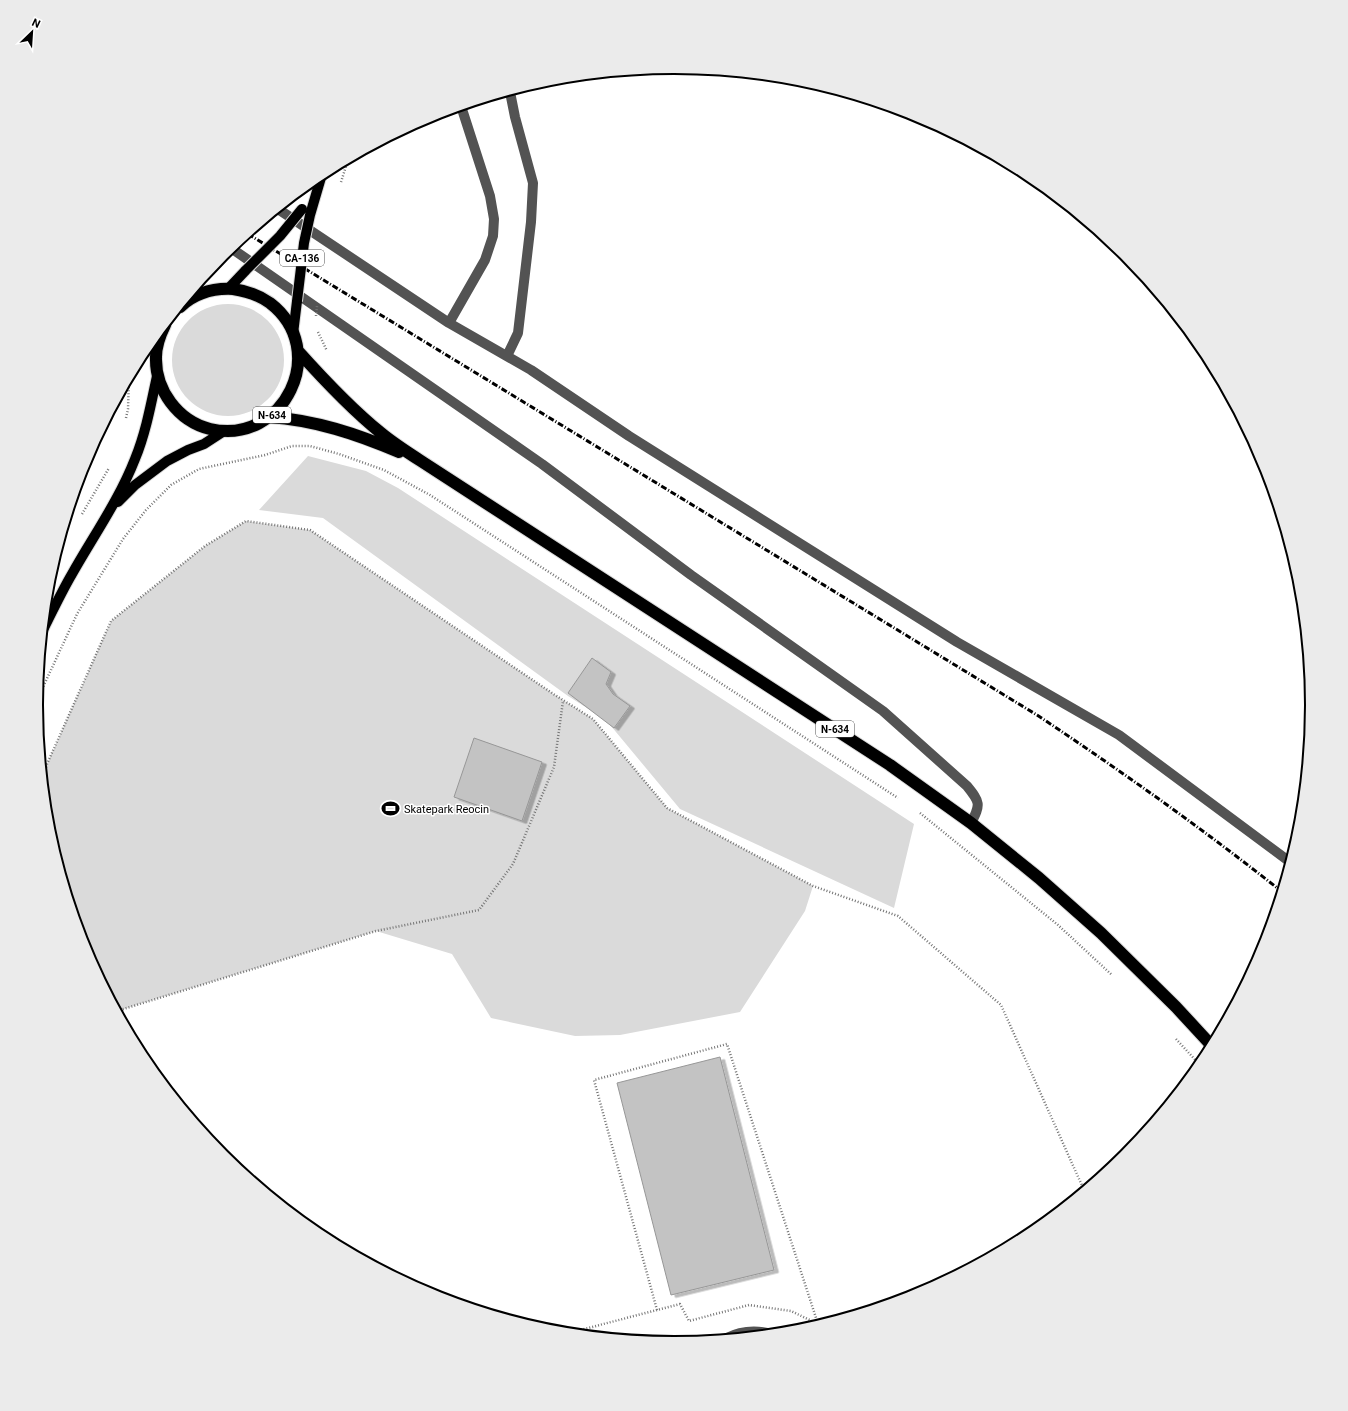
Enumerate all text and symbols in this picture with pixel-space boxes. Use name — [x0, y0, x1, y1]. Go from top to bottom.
north arrow — [12, 12, 52, 52]
text: N — [30, 16, 42, 31]
road number: CA-136 — [280, 250, 324, 266]
road number: N-634 — [253, 407, 291, 423]
road number: N-634 — [816, 721, 854, 737]
sports icon: Skatepark Reocin — [381, 799, 401, 819]
place label: Skatepark Reocin — [404, 803, 489, 816]

